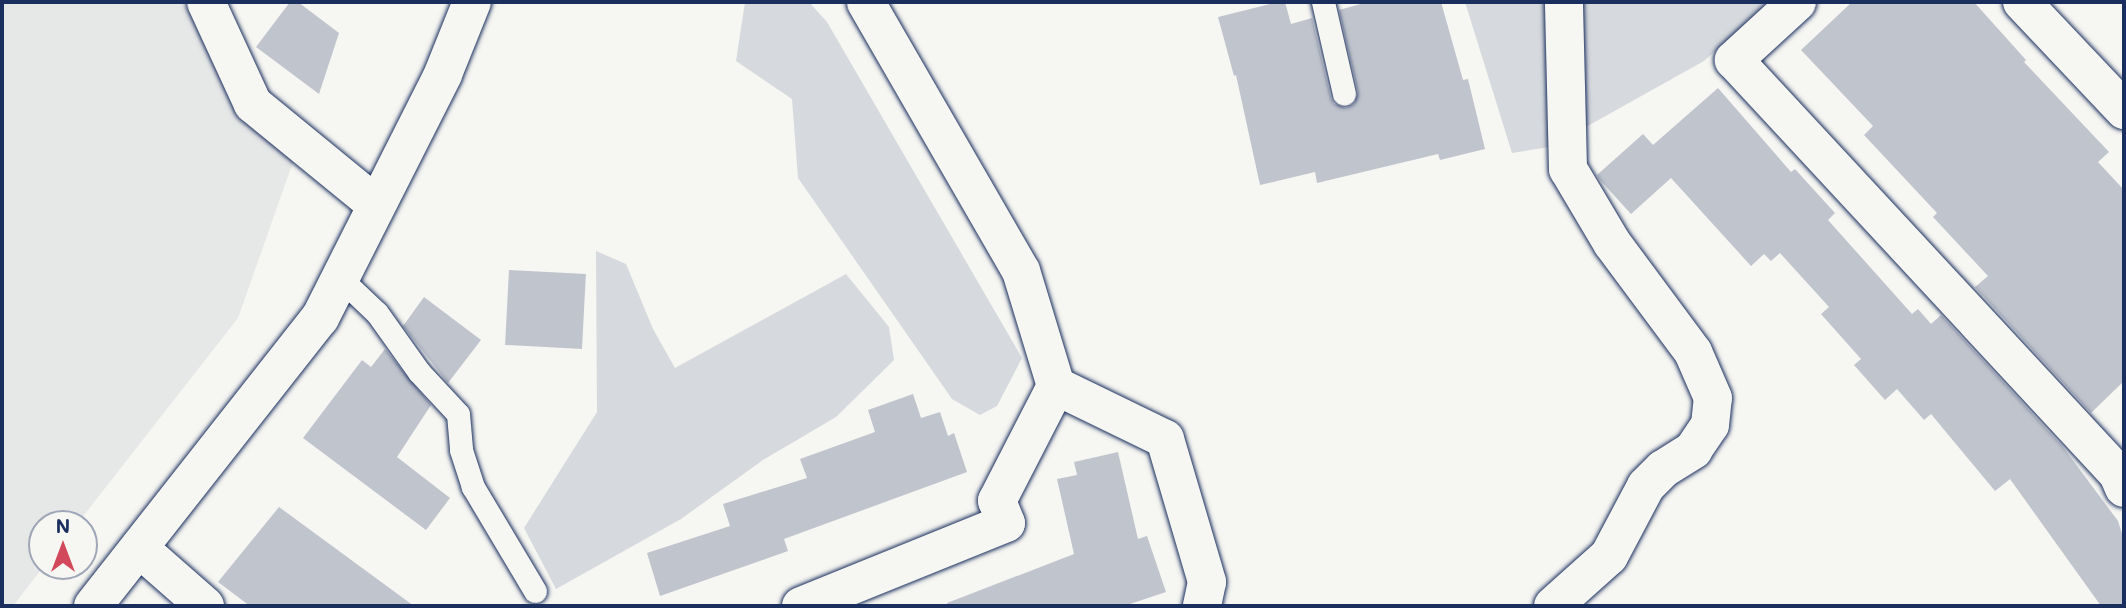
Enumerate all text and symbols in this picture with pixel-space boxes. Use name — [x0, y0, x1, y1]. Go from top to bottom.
north arrow — [28, 510, 98, 580]
text: N — [56, 513, 70, 538]

